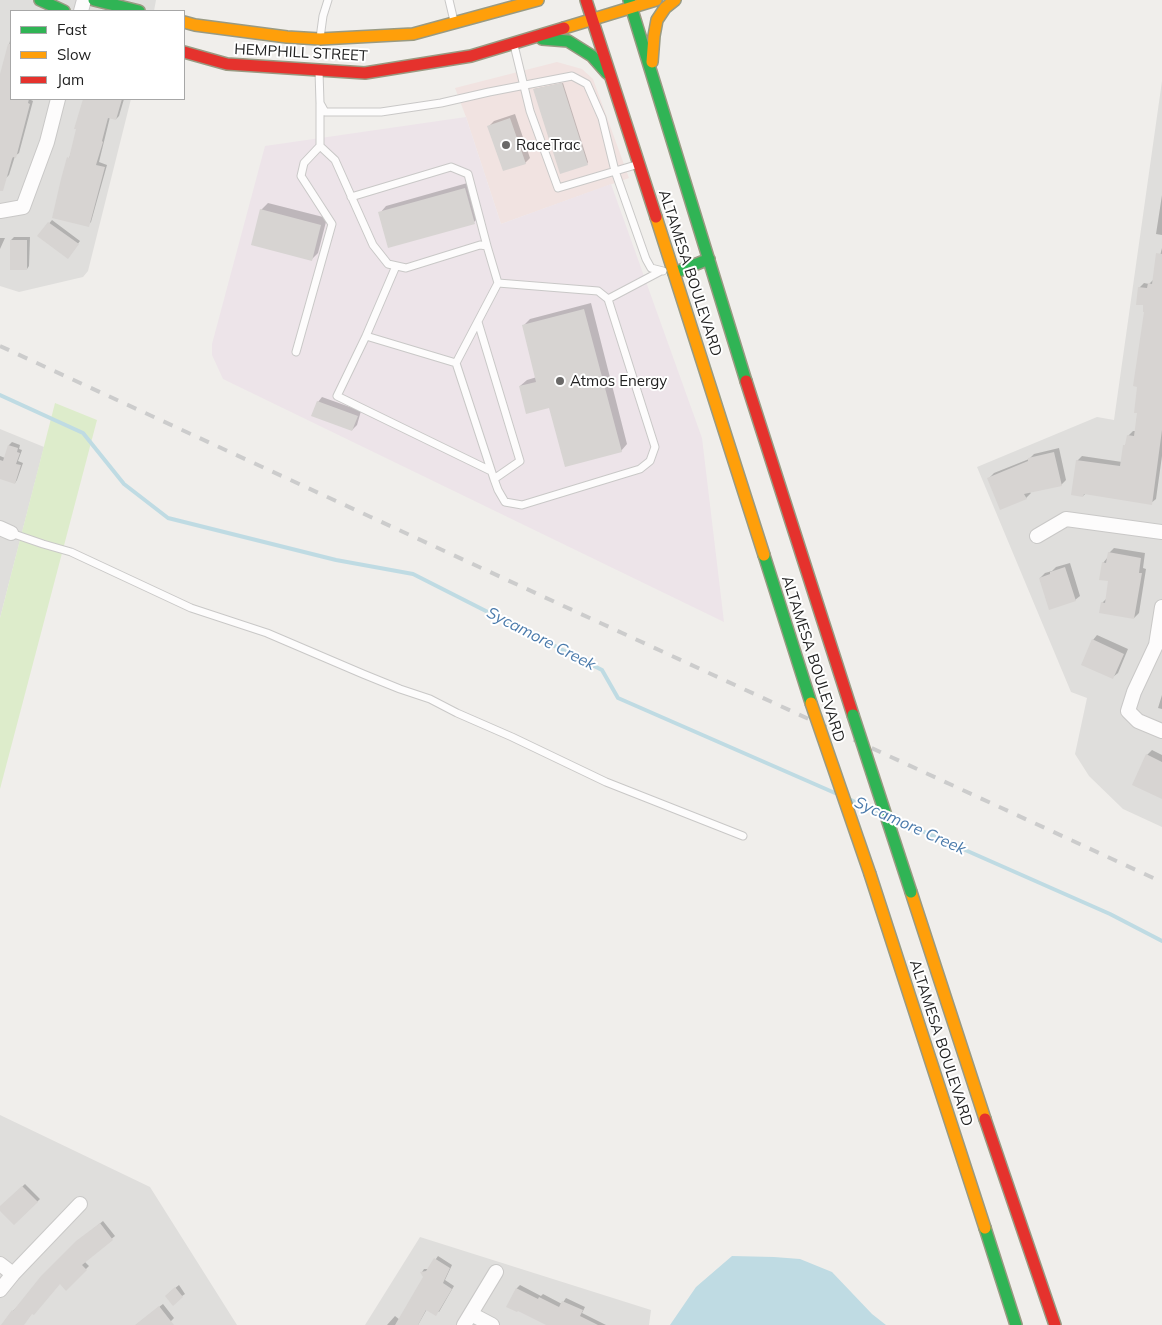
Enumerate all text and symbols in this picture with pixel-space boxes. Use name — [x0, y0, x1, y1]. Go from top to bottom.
legend — [10, 10, 185, 100]
text: Fast — [57, 20, 87, 39]
street label: HEMPHILL STREET — [234, 41, 368, 65]
text: Slow — [57, 45, 91, 64]
text: Jam — [57, 70, 84, 89]
place label: RaceTrac — [516, 136, 580, 154]
marker: RaceTrac — [500, 139, 512, 151]
street label: ALTAMESA BOULEVARD — [655, 188, 725, 358]
place label: Atmos Energy — [570, 372, 667, 390]
marker: Atmos Energy — [554, 375, 566, 387]
street label: ALTAMESA BOULEVARD — [778, 574, 848, 744]
water label: Sycamore Creek — [483, 603, 599, 675]
water label: Sycamore Creek — [851, 793, 969, 859]
street label: ALTAMESA BOULEVARD — [906, 958, 976, 1128]

